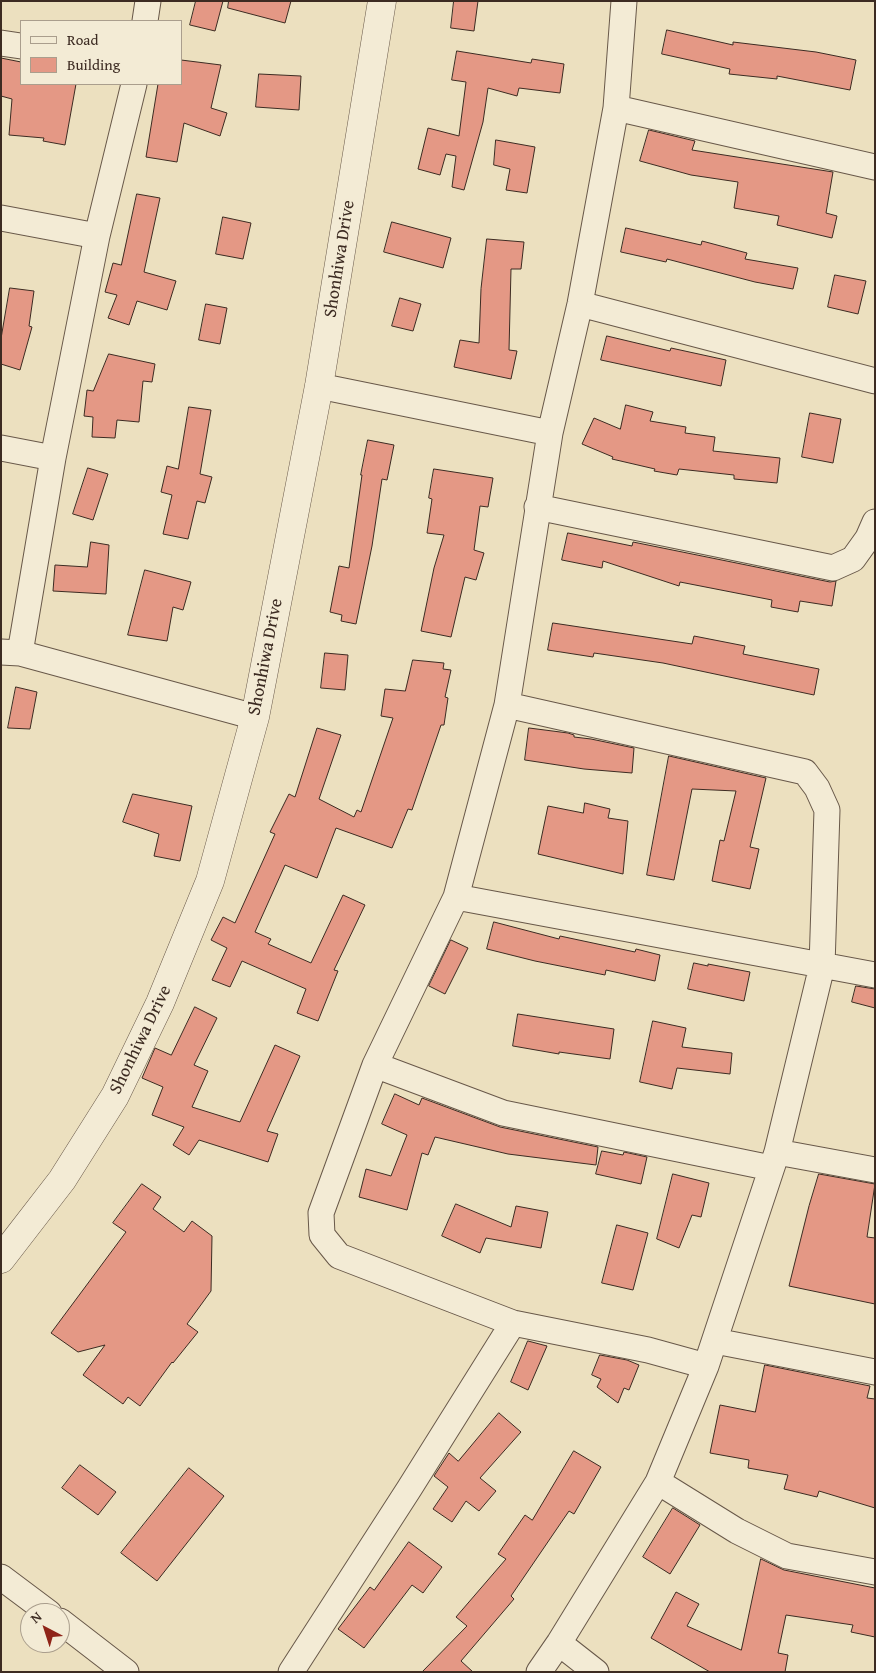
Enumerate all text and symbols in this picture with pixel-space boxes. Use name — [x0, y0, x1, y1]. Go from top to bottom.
legend — [20, 20, 182, 85]
text: Road — [67, 29, 98, 50]
text: Building — [67, 54, 120, 75]
street label: Shonhiwa Drive — [320, 199, 360, 319]
street label: Shonhiwa Drive — [244, 597, 288, 717]
street label: Shonhiwa Drive — [105, 982, 177, 1098]
north arrow — [20, 1603, 70, 1653]
text: N — [26, 1607, 46, 1628]

